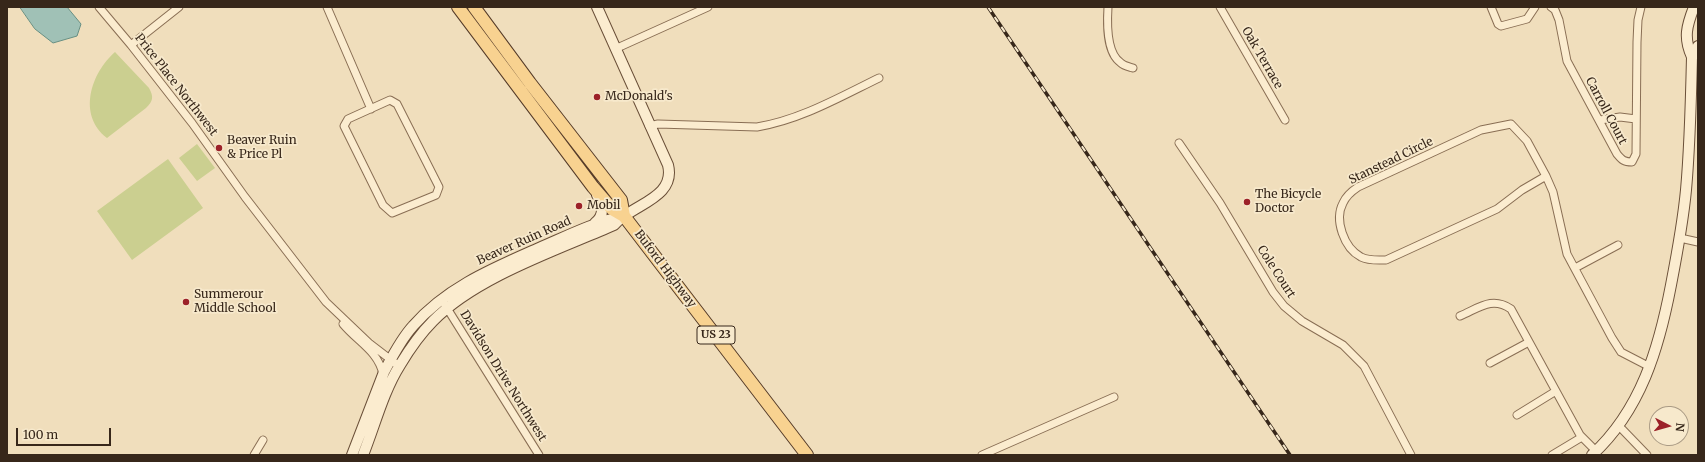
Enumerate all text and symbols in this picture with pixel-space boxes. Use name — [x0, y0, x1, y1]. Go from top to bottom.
street label: Oak Terrace — [1238, 24, 1286, 92]
street label: Price Place Northwest — [132, 31, 220, 139]
street label: Carroll Court — [1582, 75, 1630, 147]
place label: McDonald's — [605, 90, 673, 104]
marker: McDonald's — [592, 92, 602, 102]
place label: Beaver Ruin & Price Pl — [227, 134, 297, 162]
street label: Stanstead Circle — [1347, 134, 1435, 188]
marker: Beaver Ruin & Price Pl — [214, 143, 224, 153]
place label: The Bicycle Doctor — [1255, 188, 1321, 216]
marker: The Bicycle Doctor — [1242, 197, 1252, 207]
place label: Mobil — [587, 199, 621, 213]
marker: Mobil — [574, 201, 584, 211]
street label: Beaver Ruin Road — [475, 214, 573, 268]
street label: Buford Highway — [631, 227, 699, 311]
street label: Cole Court — [1254, 243, 1298, 301]
place label: Summerour Middle School — [194, 288, 276, 316]
marker: Summerour Middle School — [181, 297, 191, 307]
street label: Davidson Drive Northwest — [457, 308, 549, 444]
road number: US 23 — [697, 326, 735, 344]
north arrow — [1649, 406, 1689, 446]
scale bar — [18, 420, 113, 446]
text: N — [1673, 422, 1687, 432]
text: 100 m — [23, 427, 58, 442]

